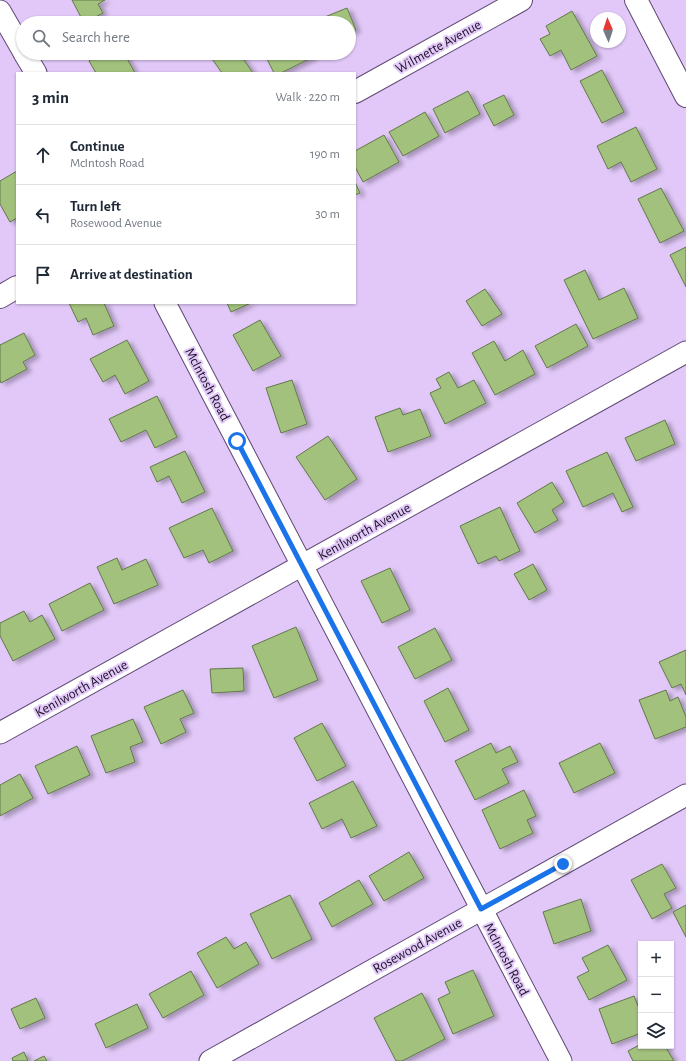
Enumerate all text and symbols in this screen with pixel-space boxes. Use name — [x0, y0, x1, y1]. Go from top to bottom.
north arrow — [590, 12, 626, 48]
search box — [16, 16, 356, 60]
street label: Wilmette Avenue — [393, 18, 484, 76]
icon: search — [30, 27, 52, 49]
text: Search here — [62, 30, 130, 45]
text: 3 min — [32, 89, 69, 106]
text: Walk · 220 m — [275, 91, 340, 104]
text: Continue — [70, 139, 125, 154]
icon: ahead — [32, 144, 54, 166]
text: 190 m — [310, 148, 340, 161]
text: McIntosh Road — [70, 157, 145, 170]
text: Turn left — [70, 199, 121, 214]
icon: left — [32, 204, 54, 226]
text: 30 m — [315, 208, 340, 221]
text: Rosewood Avenue — [70, 217, 162, 230]
icon: arrive — [32, 264, 54, 286]
text: Arrive at destination — [70, 267, 193, 282]
street label: McIntosh Road — [182, 346, 232, 423]
route start — [228, 432, 246, 450]
street label: Kenilworth Avenue — [316, 501, 413, 563]
street label: Kenilworth Avenue — [33, 658, 130, 720]
route end — [554, 855, 572, 873]
street label: Rosewood Avenue — [371, 916, 464, 976]
street label: McIntosh Road — [481, 921, 531, 998]
map controls — [638, 941, 674, 1049]
button: + — [638, 941, 674, 977]
button: − — [638, 977, 674, 1013]
button: layers — [638, 1013, 674, 1049]

